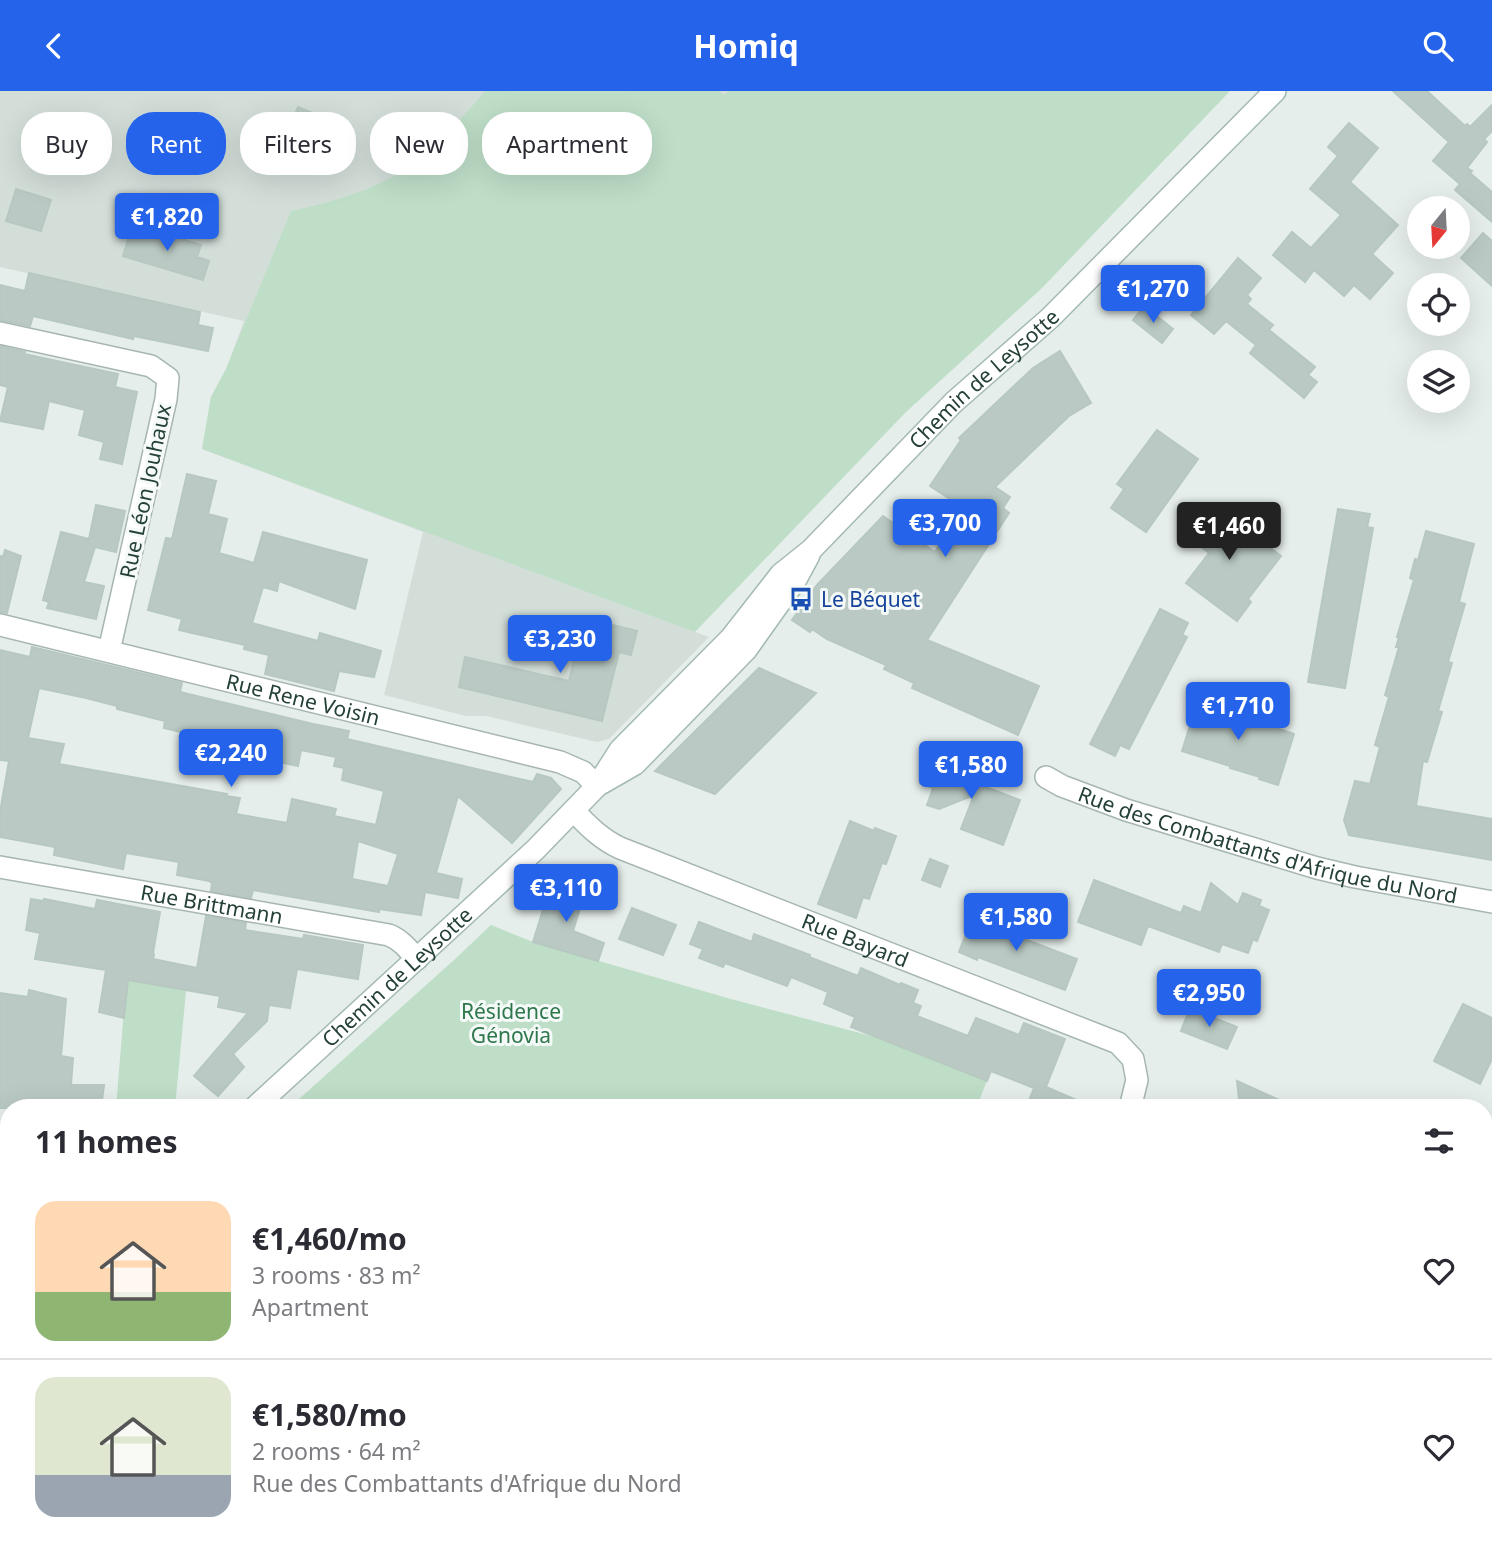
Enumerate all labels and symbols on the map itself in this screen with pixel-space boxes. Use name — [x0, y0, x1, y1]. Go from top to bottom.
pin: €1,820 — [110, 193, 224, 253]
north arrow — [1407, 196, 1470, 259]
pin: €1,270 — [1096, 265, 1210, 325]
street label: Chemin de Leysotte — [902, 303, 1065, 455]
street label: Rue Léon Jouhaux — [113, 401, 177, 581]
pin: €3,700 — [888, 499, 1002, 559]
pin: €1,460 — [1172, 503, 1286, 562]
bus stop icon: Le Béquet — [787, 585, 815, 613]
place label: Le Béquet — [821, 585, 921, 613]
pin: €3,230 — [503, 615, 617, 675]
street label: Rue Rene Voisin — [223, 667, 383, 731]
pin: €1,710 — [1181, 683, 1295, 742]
pin: €2,240 — [174, 729, 288, 789]
pin: €1,580 — [914, 741, 1028, 801]
street label: Rue des Combattants d'Afrique du Nord — [1074, 779, 1460, 909]
pin: €3,110 — [509, 865, 623, 924]
street label: Rue Brittmann — [139, 878, 285, 930]
pin: €1,580 — [959, 893, 1073, 953]
street label: Chemin de Leysotte — [316, 901, 478, 1053]
street label: Rue Bayard — [798, 907, 913, 974]
pin: €2,950 — [1152, 969, 1266, 1029]
park label: Résidence Génovia — [461, 997, 561, 1049]

